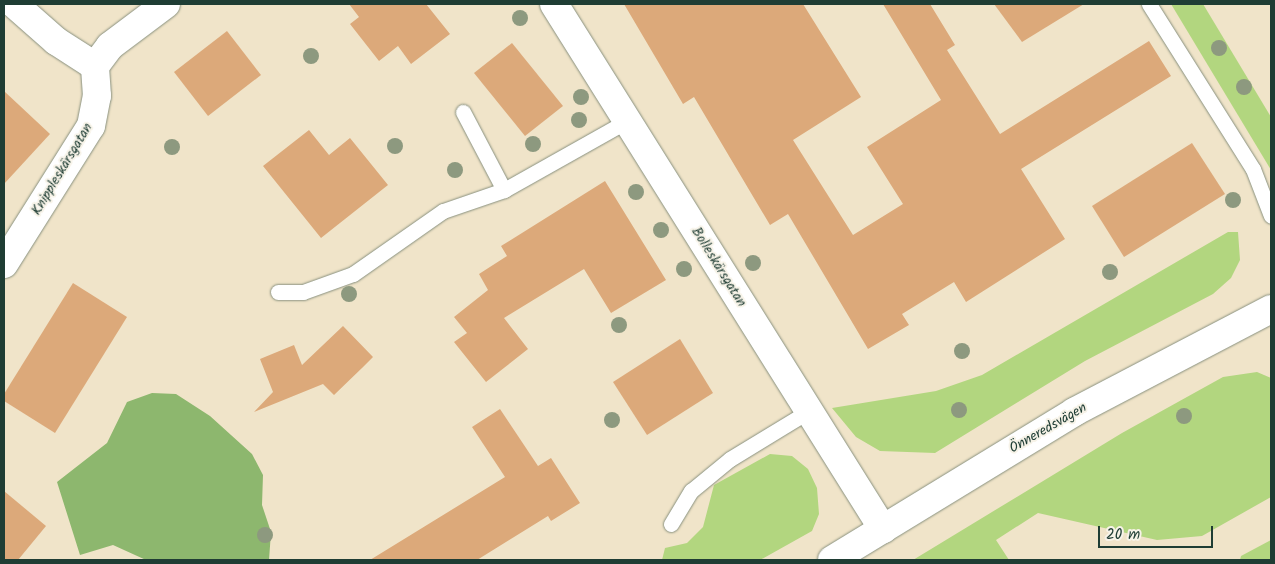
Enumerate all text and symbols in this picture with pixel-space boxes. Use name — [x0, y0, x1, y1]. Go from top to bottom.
street label: Knippleskärsgatan — [28, 120, 96, 218]
street label: Bolleskärsgatan — [688, 224, 750, 310]
street label: Önneredsvägen — [1006, 399, 1090, 457]
scale bar — [1100, 516, 1215, 548]
text: 20 m — [1106, 523, 1140, 547]

